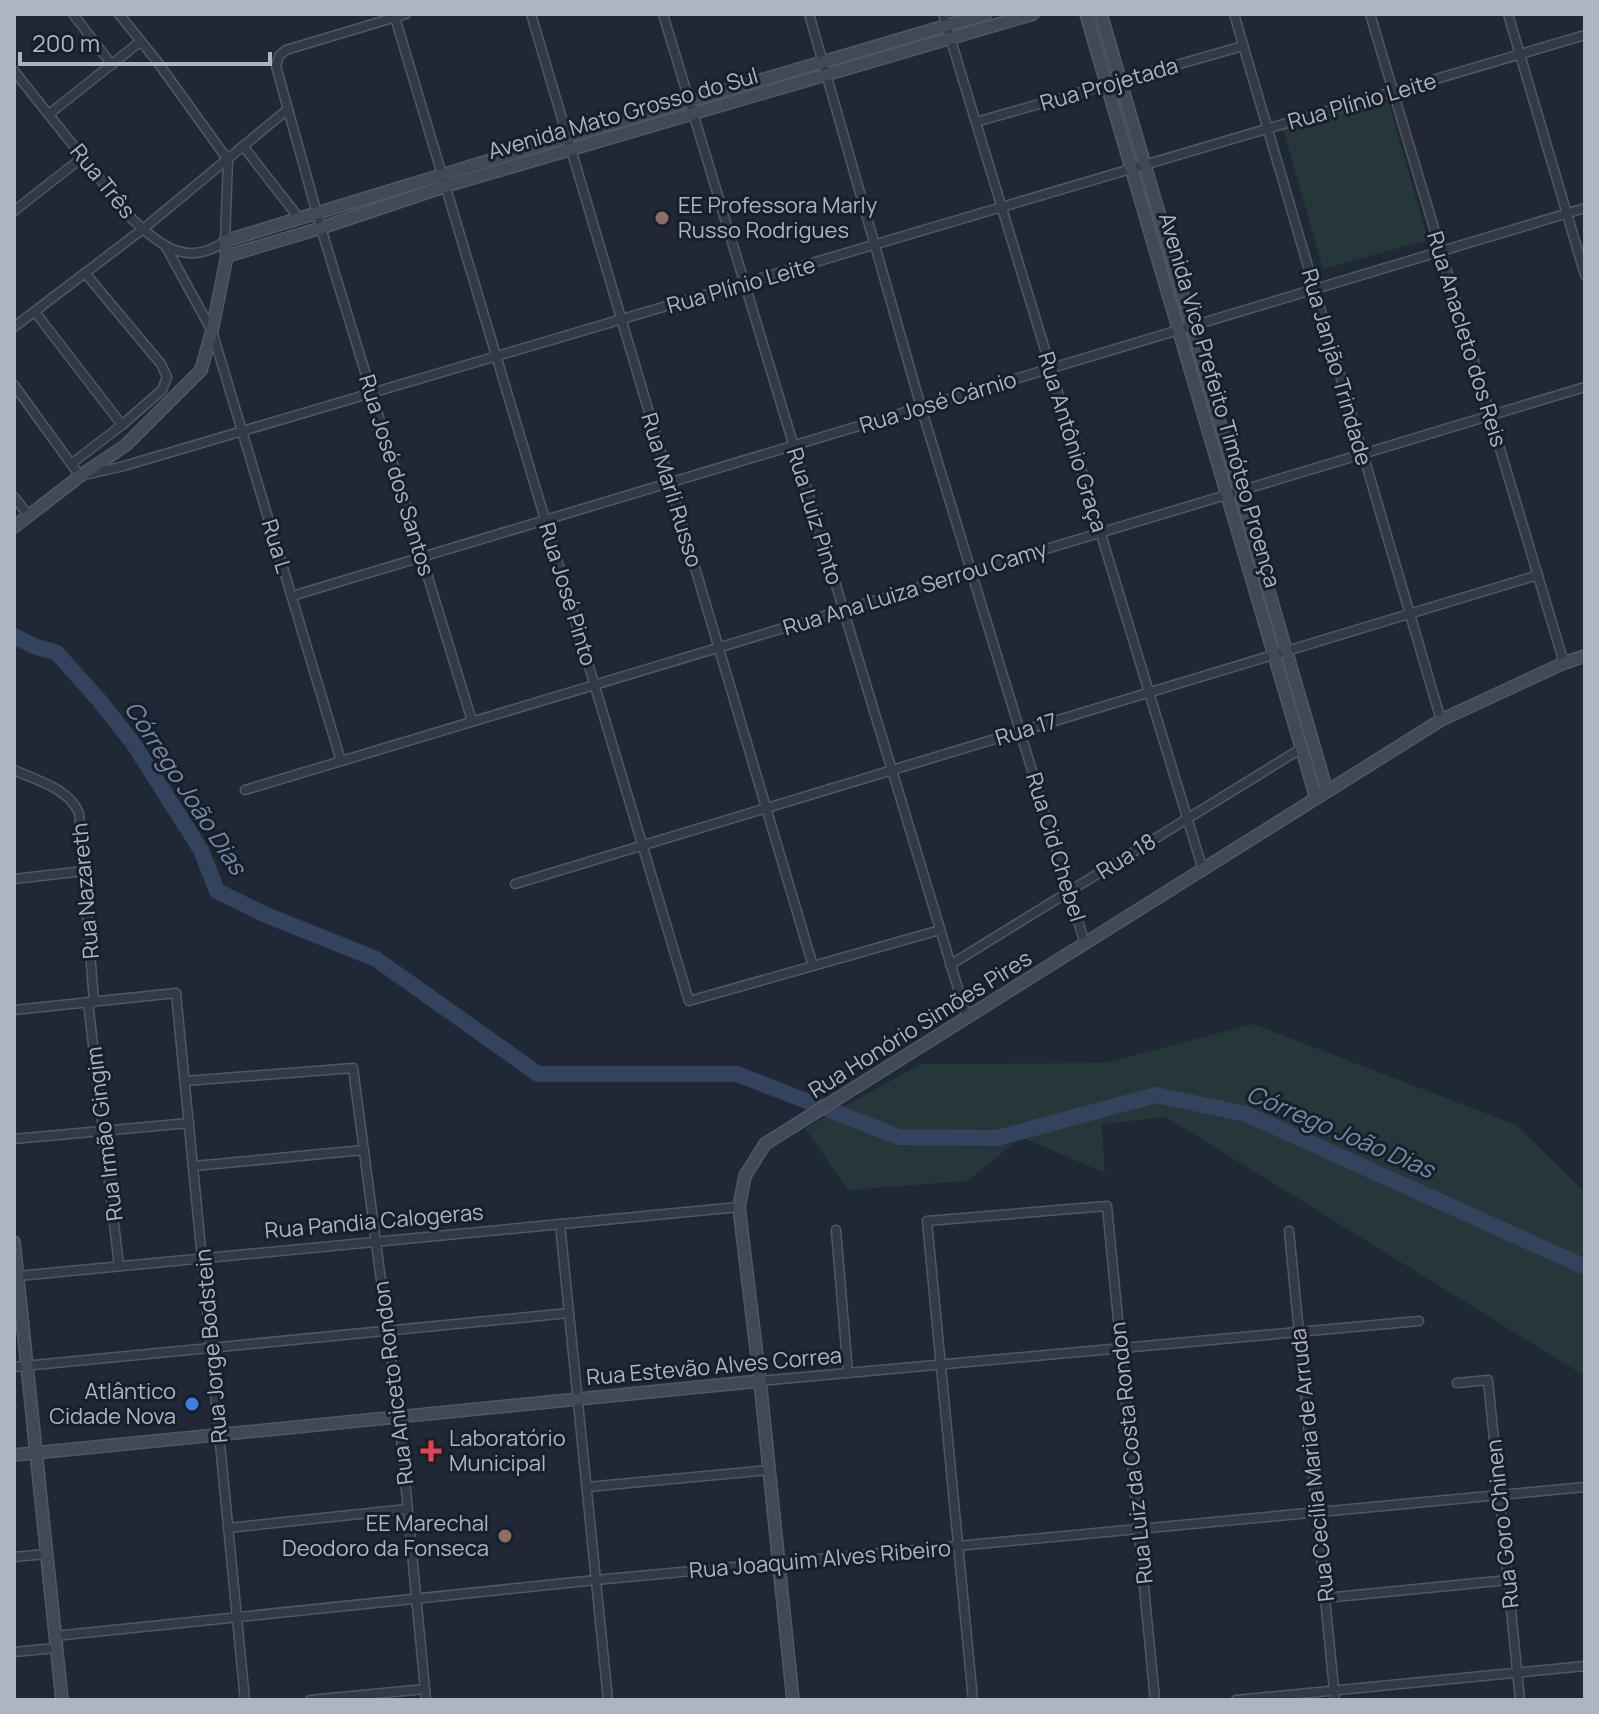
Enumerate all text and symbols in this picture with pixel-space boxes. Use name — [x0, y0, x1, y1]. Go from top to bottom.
scale bar — [20, 16, 270, 66]
text: 200 m — [32, 26, 100, 59]
street label: Rua Projetada — [1037, 50, 1181, 118]
street label: Avenida Mato Grosso do Sul — [485, 60, 761, 166]
street label: Rua Plínio Leite — [1284, 65, 1440, 137]
street label: Rua Três — [64, 137, 142, 225]
place label: EE Professora Marly Russo Rodrigues — [678, 190, 878, 245]
marker: EE Professora Marly Russo Rodrigues — [653, 209, 671, 227]
street label: Avenida Vice Prefeito Timóteo Proença — [1152, 209, 1288, 591]
street label: Rua Anacleto dos Reis — [1420, 228, 1514, 450]
street label: Rua Plínio Leite — [663, 249, 819, 321]
street label: Rua Janjão Trindade — [1295, 265, 1379, 469]
street label: Rua Antônio Graça — [1031, 348, 1115, 536]
street label: Rua José Cárnio — [856, 364, 1020, 440]
street label: Rua José dos Santos — [352, 371, 442, 579]
street label: Rua Marli Russo — [634, 409, 710, 571]
street label: Rua Luiz Pinto — [780, 444, 850, 588]
street label: Rua L — [255, 515, 299, 577]
street label: Rua José Pinto — [532, 519, 604, 669]
street label: Rua Ana Luiza Serrou Camy — [779, 533, 1051, 642]
water label: Córrego João Dias — [118, 694, 256, 882]
street label: Rua 17 — [991, 705, 1061, 753]
street label: Rua Cid Chebel — [1019, 769, 1093, 925]
street label: Rua Nazareth — [64, 822, 106, 960]
street label: Rua 18 — [1091, 826, 1161, 886]
street label: Rua Honório Simões Pires — [803, 943, 1037, 1105]
street label: Rua Irmão Gingim — [78, 1045, 130, 1223]
water label: Córrego João Dias — [1242, 1076, 1442, 1186]
street label: Rua Pandia Calogeras — [263, 1196, 485, 1246]
street label: Rua Jorge Bodstein — [188, 1248, 234, 1444]
street label: Rua Aniceto Rondon — [366, 1279, 420, 1487]
street label: Rua Luiz da Costa Rondon — [1102, 1320, 1160, 1586]
street label: Rua Cecília Maria de Arruda — [1283, 1327, 1341, 1603]
street label: Rua Estevão Alves Correa — [585, 1340, 843, 1392]
place label: Atlântico Cidade Nova — [49, 1376, 176, 1431]
marker: Atlântico Cidade Nova — [183, 1395, 201, 1413]
place label: Laboratório Municipal — [449, 1423, 566, 1478]
street label: Rua Goro Chinen — [1478, 1438, 1526, 1610]
marker: Laboratório Municipal — [420, 1440, 442, 1462]
place label: EE Marechal Deodoro da Fonseca — [282, 1508, 489, 1563]
marker: EE Marechal Deodoro da Fonseca — [496, 1527, 514, 1545]
street label: Rua Joaquim Alves Ribeiro — [688, 1533, 952, 1585]

